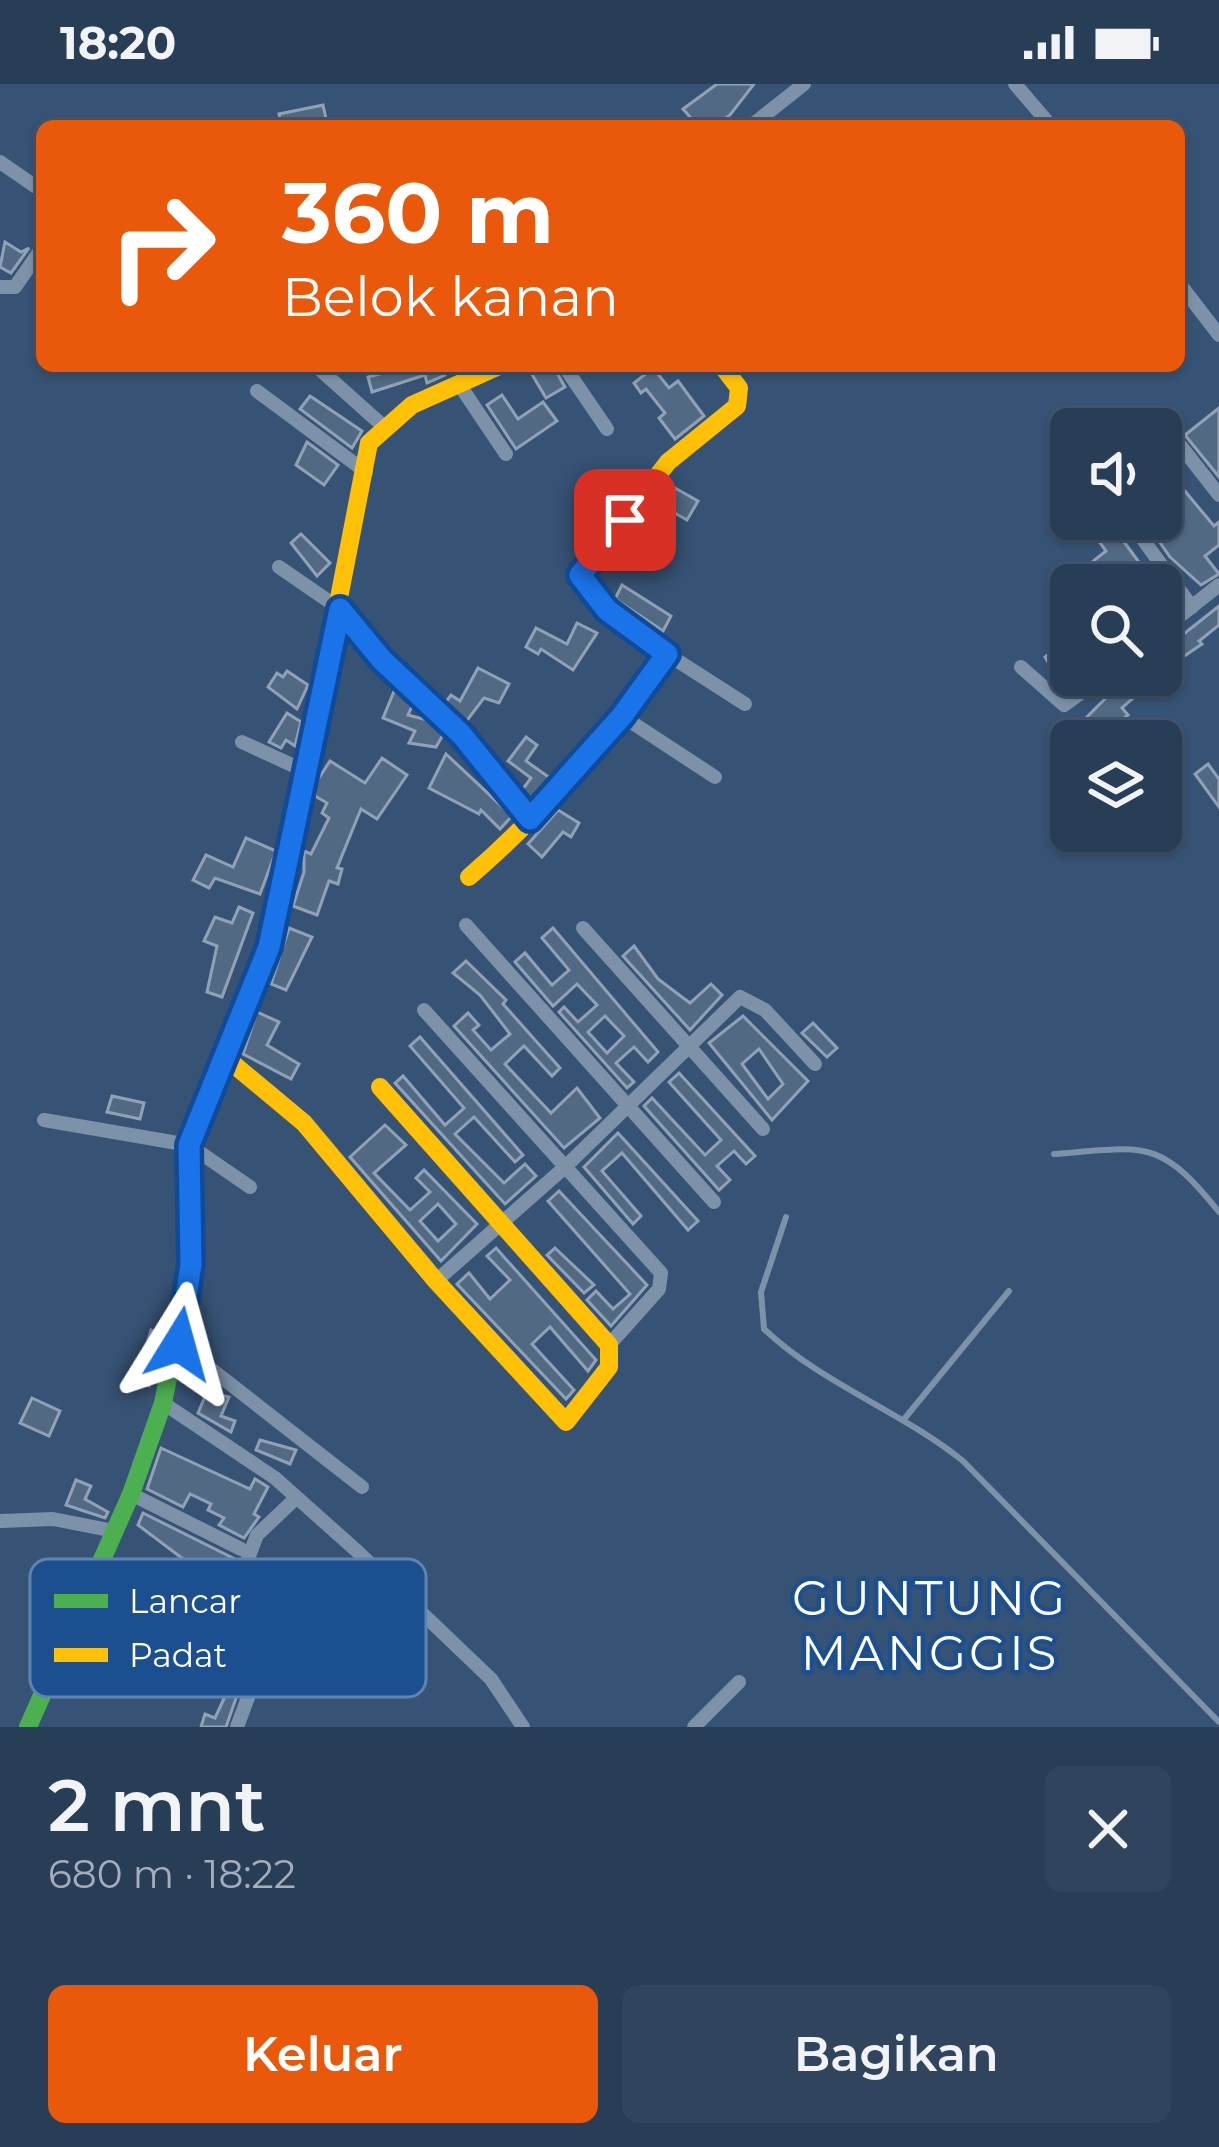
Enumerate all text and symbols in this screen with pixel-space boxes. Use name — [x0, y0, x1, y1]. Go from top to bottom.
text: 18:20 — [60, 15, 176, 70]
text: 360 m — [282, 162, 554, 264]
icon: right — [84, 168, 240, 324]
text: Belok kanan — [282, 264, 619, 330]
map controls — [1050, 408, 1182, 852]
button: sound — [1050, 408, 1182, 540]
pin — [574, 469, 676, 571]
icon: arrive — [592, 487, 658, 553]
button: search — [1050, 564, 1182, 696]
button: layers — [1050, 720, 1182, 852]
position arrow — [116, 1281, 242, 1407]
legend — [30, 1559, 426, 1697]
district label: GUNTUNG MANGGIS — [792, 1569, 1068, 1682]
text: Lancar — [129, 1581, 242, 1621]
text: Padat — [129, 1635, 227, 1675]
text: 2 mnt — [48, 1761, 265, 1849]
button: close — [1045, 1766, 1171, 1892]
text: 680 m · 18:22 — [48, 1850, 296, 1898]
button: Keluar — [48, 1985, 598, 2123]
button: Bagikan — [622, 1985, 1171, 2123]

